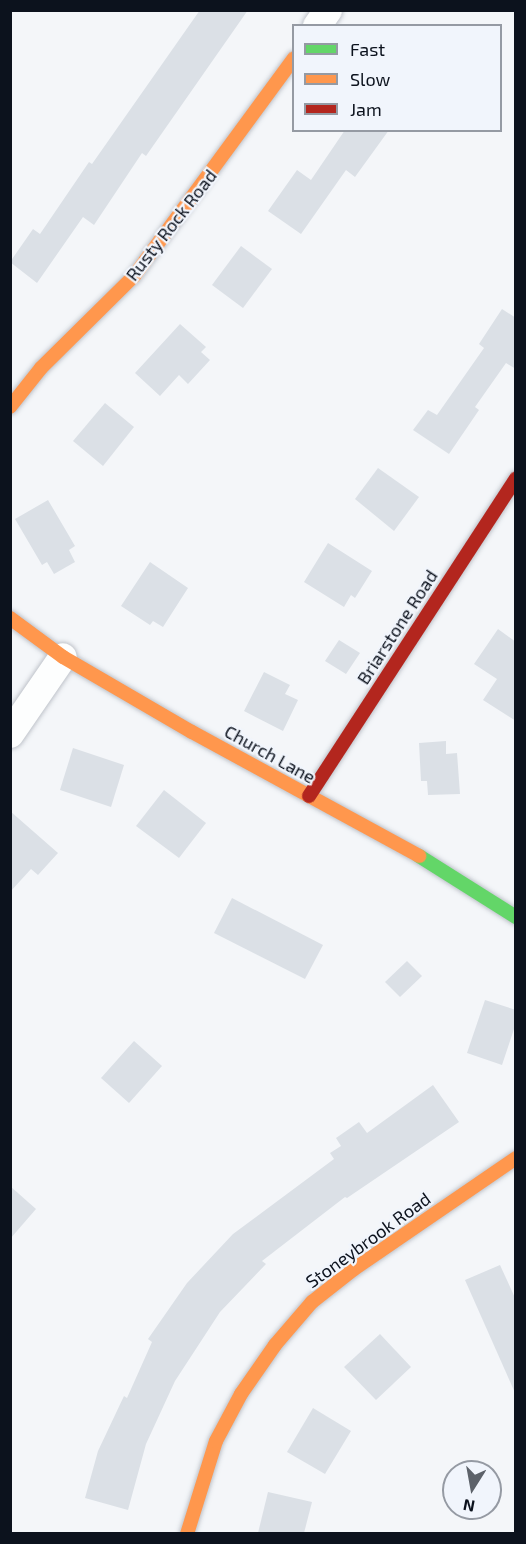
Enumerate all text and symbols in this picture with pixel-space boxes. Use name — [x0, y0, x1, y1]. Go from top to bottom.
legend — [292, 24, 502, 132]
text: Fast — [350, 38, 385, 60]
text: Slow — [350, 68, 390, 90]
text: Jam — [350, 98, 382, 120]
street label: Rusty Rock Road — [121, 165, 221, 285]
street label: Briarstone Road — [352, 566, 442, 688]
street label: Church Lane — [221, 720, 319, 788]
street label: Stoneybrook Road — [301, 1187, 435, 1293]
north arrow — [442, 1460, 502, 1520]
text: N — [461, 1496, 476, 1517]

